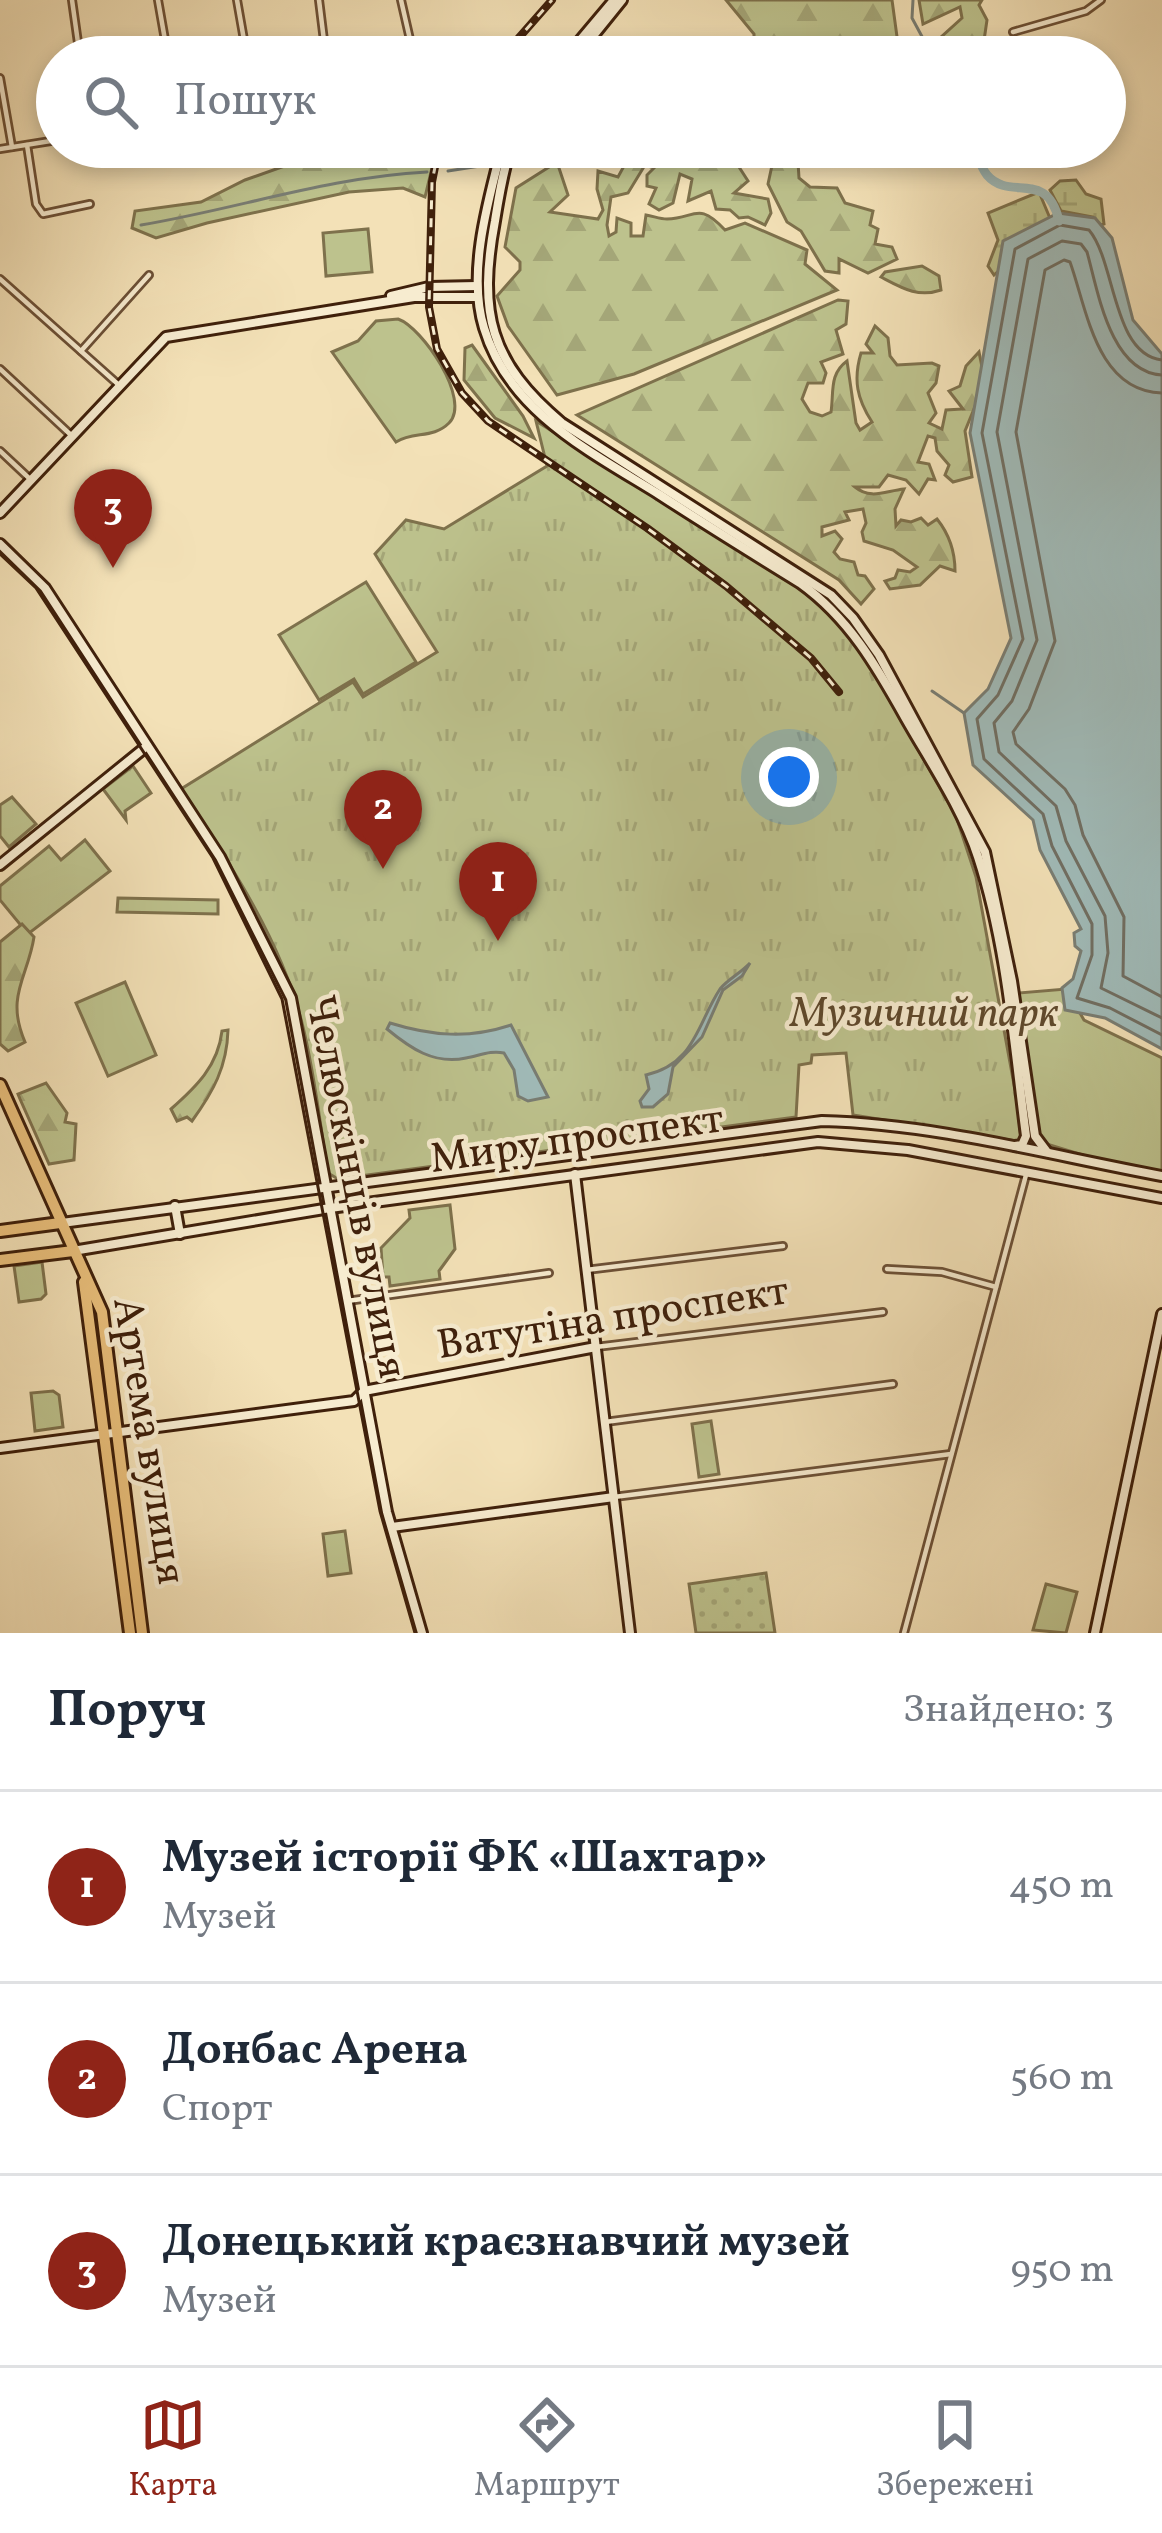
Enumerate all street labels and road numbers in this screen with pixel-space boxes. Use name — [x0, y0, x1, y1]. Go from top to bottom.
street label: Челюскінців вулиця — [288, 990, 420, 1384]
street label: Миру проспект — [427, 1091, 727, 1191]
street label: Ватутіна проспект — [433, 1263, 793, 1377]
street label: Артема вулиця — [95, 1293, 199, 1589]

